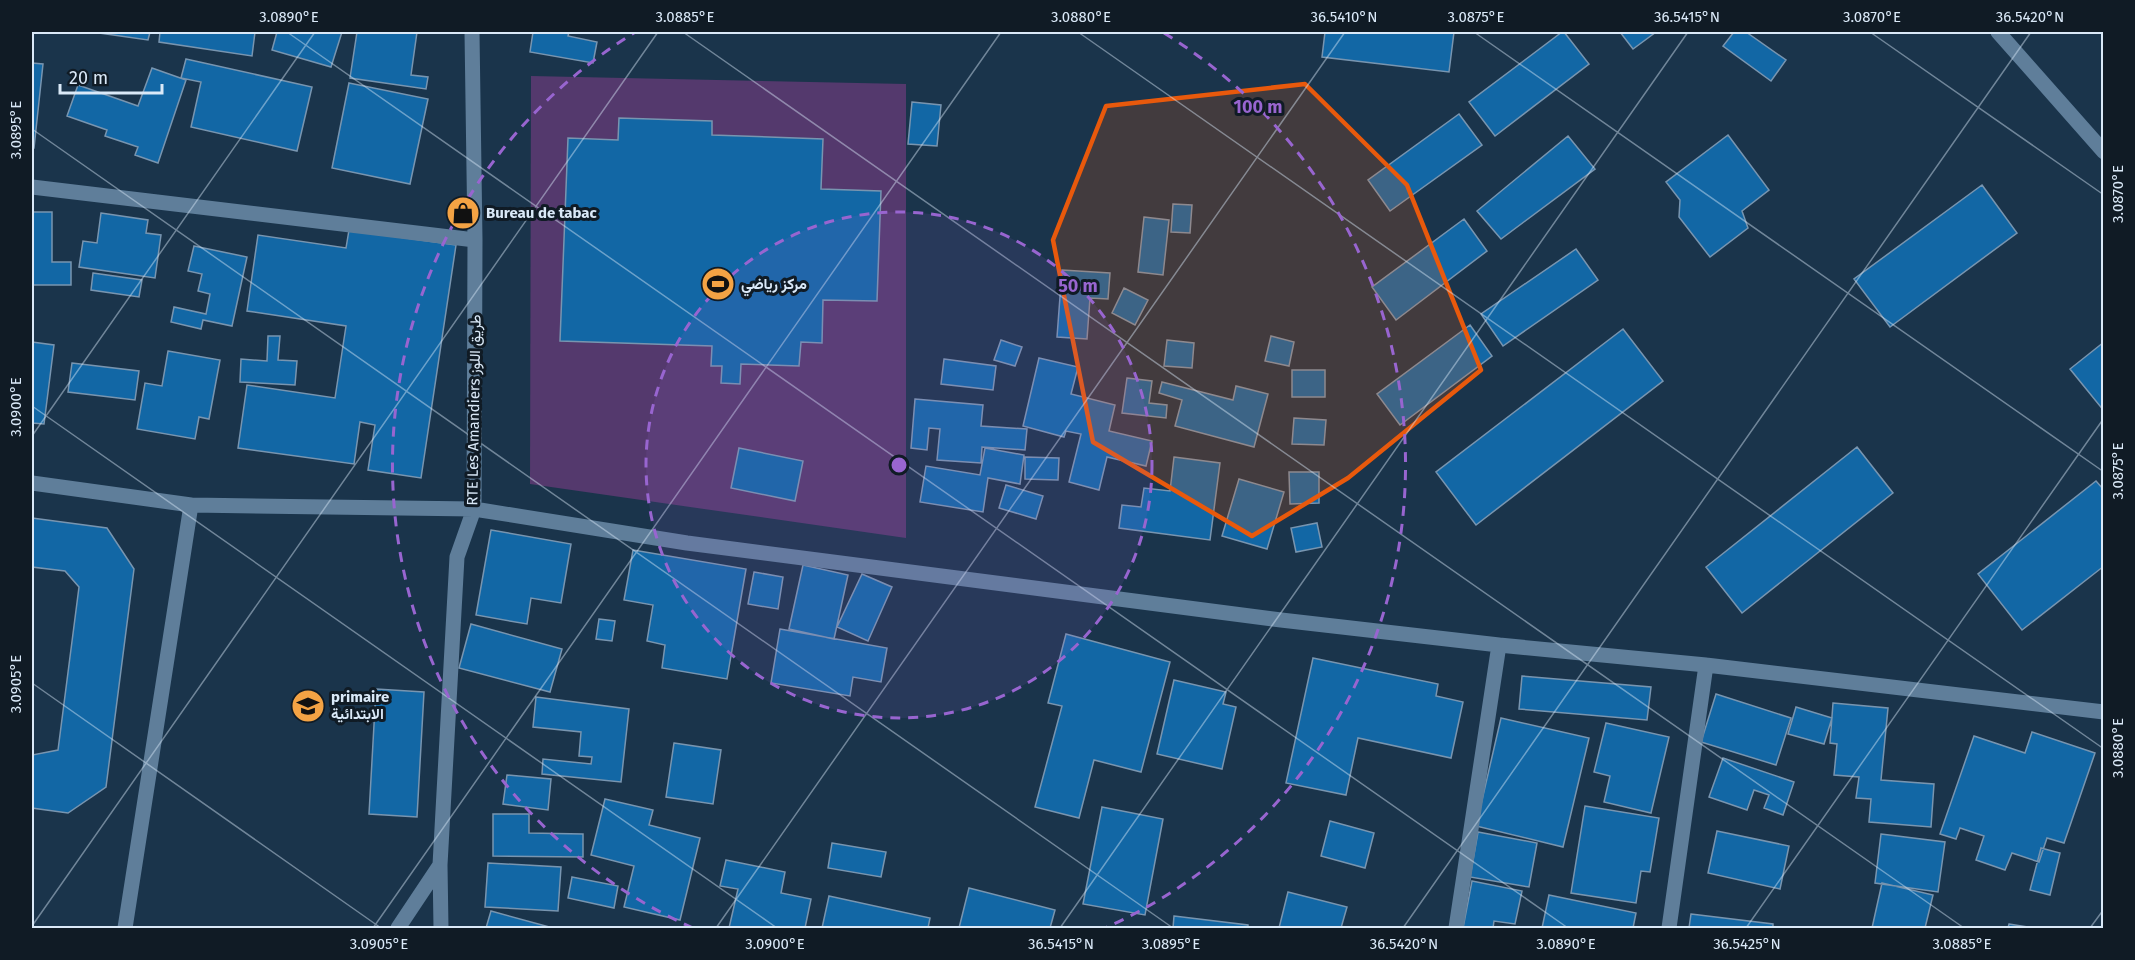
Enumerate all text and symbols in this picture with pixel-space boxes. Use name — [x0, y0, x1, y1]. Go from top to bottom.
text: 3.0890°E — [259, 8, 319, 26]
text: 3.0885°E — [655, 8, 715, 26]
text: 3.0880°E — [1051, 8, 1111, 26]
text: 36.5410°N — [1311, 8, 1377, 26]
text: 3.0875°E — [1448, 8, 1505, 26]
text: 36.5415°N — [1654, 8, 1720, 26]
text: 3.0870°E — [1843, 8, 1901, 26]
text: 36.5420°N — [1996, 8, 2064, 26]
scale bar — [60, 57, 162, 95]
text: 20 m — [69, 67, 108, 89]
text: 100 m — [1234, 96, 1282, 118]
text: 3.0895°E — [7, 101, 25, 159]
text: 3.0870°E — [2109, 165, 2127, 223]
shop icon: Bureau de tabac — [445, 195, 481, 231]
place label: Bureau de tabac — [486, 204, 598, 222]
sports icon: مركز رياضي — [700, 266, 736, 302]
place label: مركز رياضي — [741, 275, 807, 297]
text: 50 m — [1058, 275, 1098, 297]
street label: RTE Les Amandiers طريق اللوز — [463, 314, 486, 506]
text: 3.0900°E — [7, 377, 25, 437]
text: 3.0875°E — [2109, 443, 2127, 500]
centre of rings — [889, 455, 909, 475]
text: 3.0905°E — [7, 655, 25, 713]
school or university icon: primaire الابتدائية — [290, 688, 326, 724]
place label: primaire الابتدائية — [331, 688, 389, 723]
text: 3.0880°E — [2109, 718, 2127, 778]
text: 3.0905°E — [350, 935, 408, 953]
text: 3.0900°E — [745, 935, 805, 953]
text: 36.5415°N — [1028, 935, 1094, 953]
text: 3.0895°E — [1142, 935, 1200, 953]
text: 36.5420°N — [1370, 935, 1438, 953]
text: 3.0890°E — [1536, 935, 1596, 953]
text: 36.5425°N — [1713, 935, 1781, 953]
text: 3.0885°E — [1932, 935, 1992, 953]

